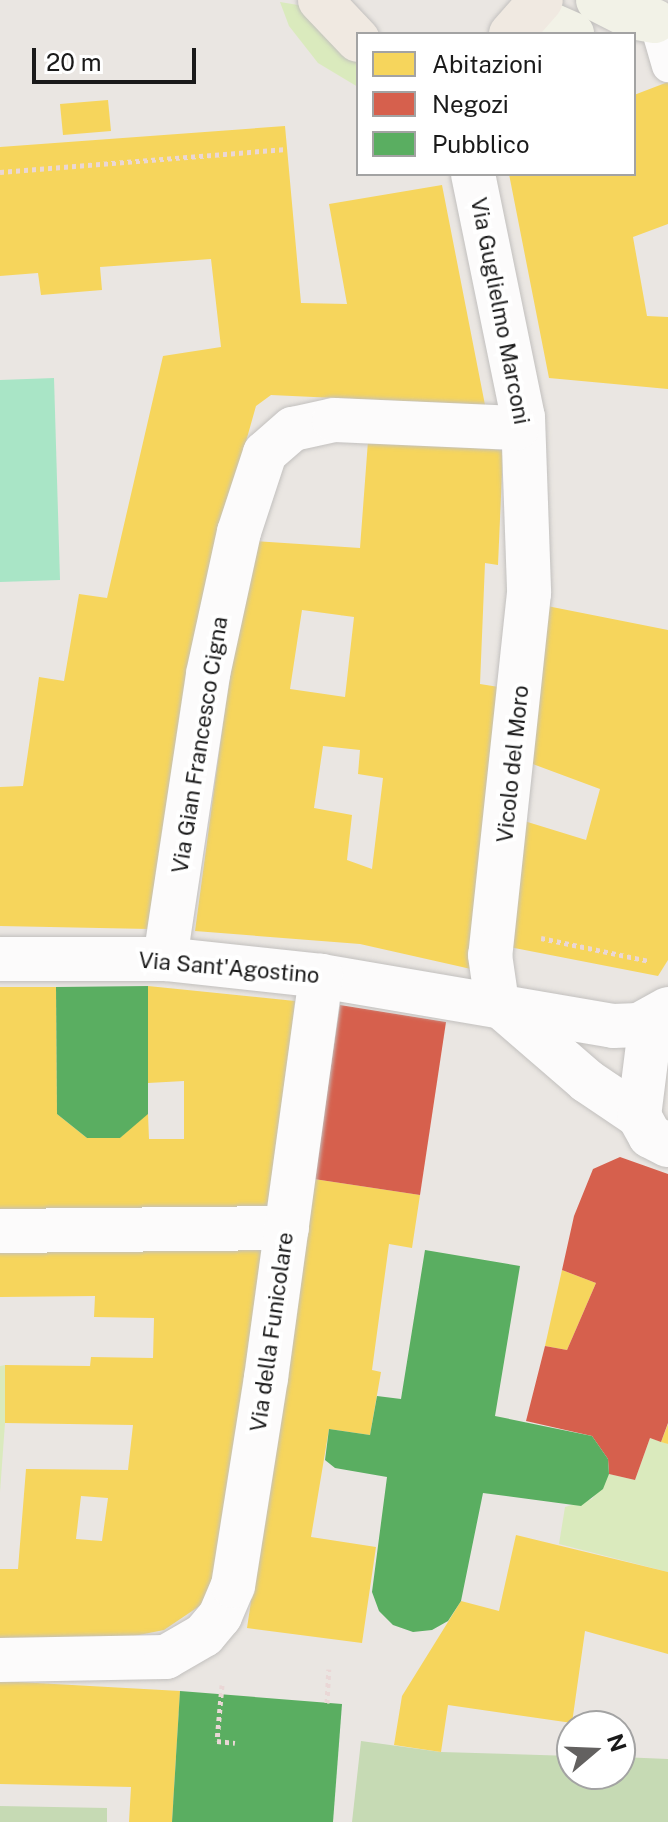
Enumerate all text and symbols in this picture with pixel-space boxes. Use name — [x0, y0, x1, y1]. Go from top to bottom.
scale bar — [36, 32, 200, 82]
legend — [356, 32, 636, 176]
text: 20 m — [46, 48, 102, 76]
text: Abitazioni — [432, 50, 543, 78]
text: Negozi — [432, 90, 509, 118]
text: Pubblico — [432, 130, 530, 158]
street label: Via Guglielmo Marconi — [465, 195, 535, 427]
street label: Via Gian Francesco Cigna — [167, 615, 233, 875]
street label: Vicolo del Moro — [492, 684, 534, 844]
street label: Via Sant'Agostino — [137, 947, 321, 989]
street label: Via della Funicolare — [245, 1230, 299, 1434]
north arrow — [556, 1710, 636, 1790]
text: N — [602, 1730, 632, 1755]

